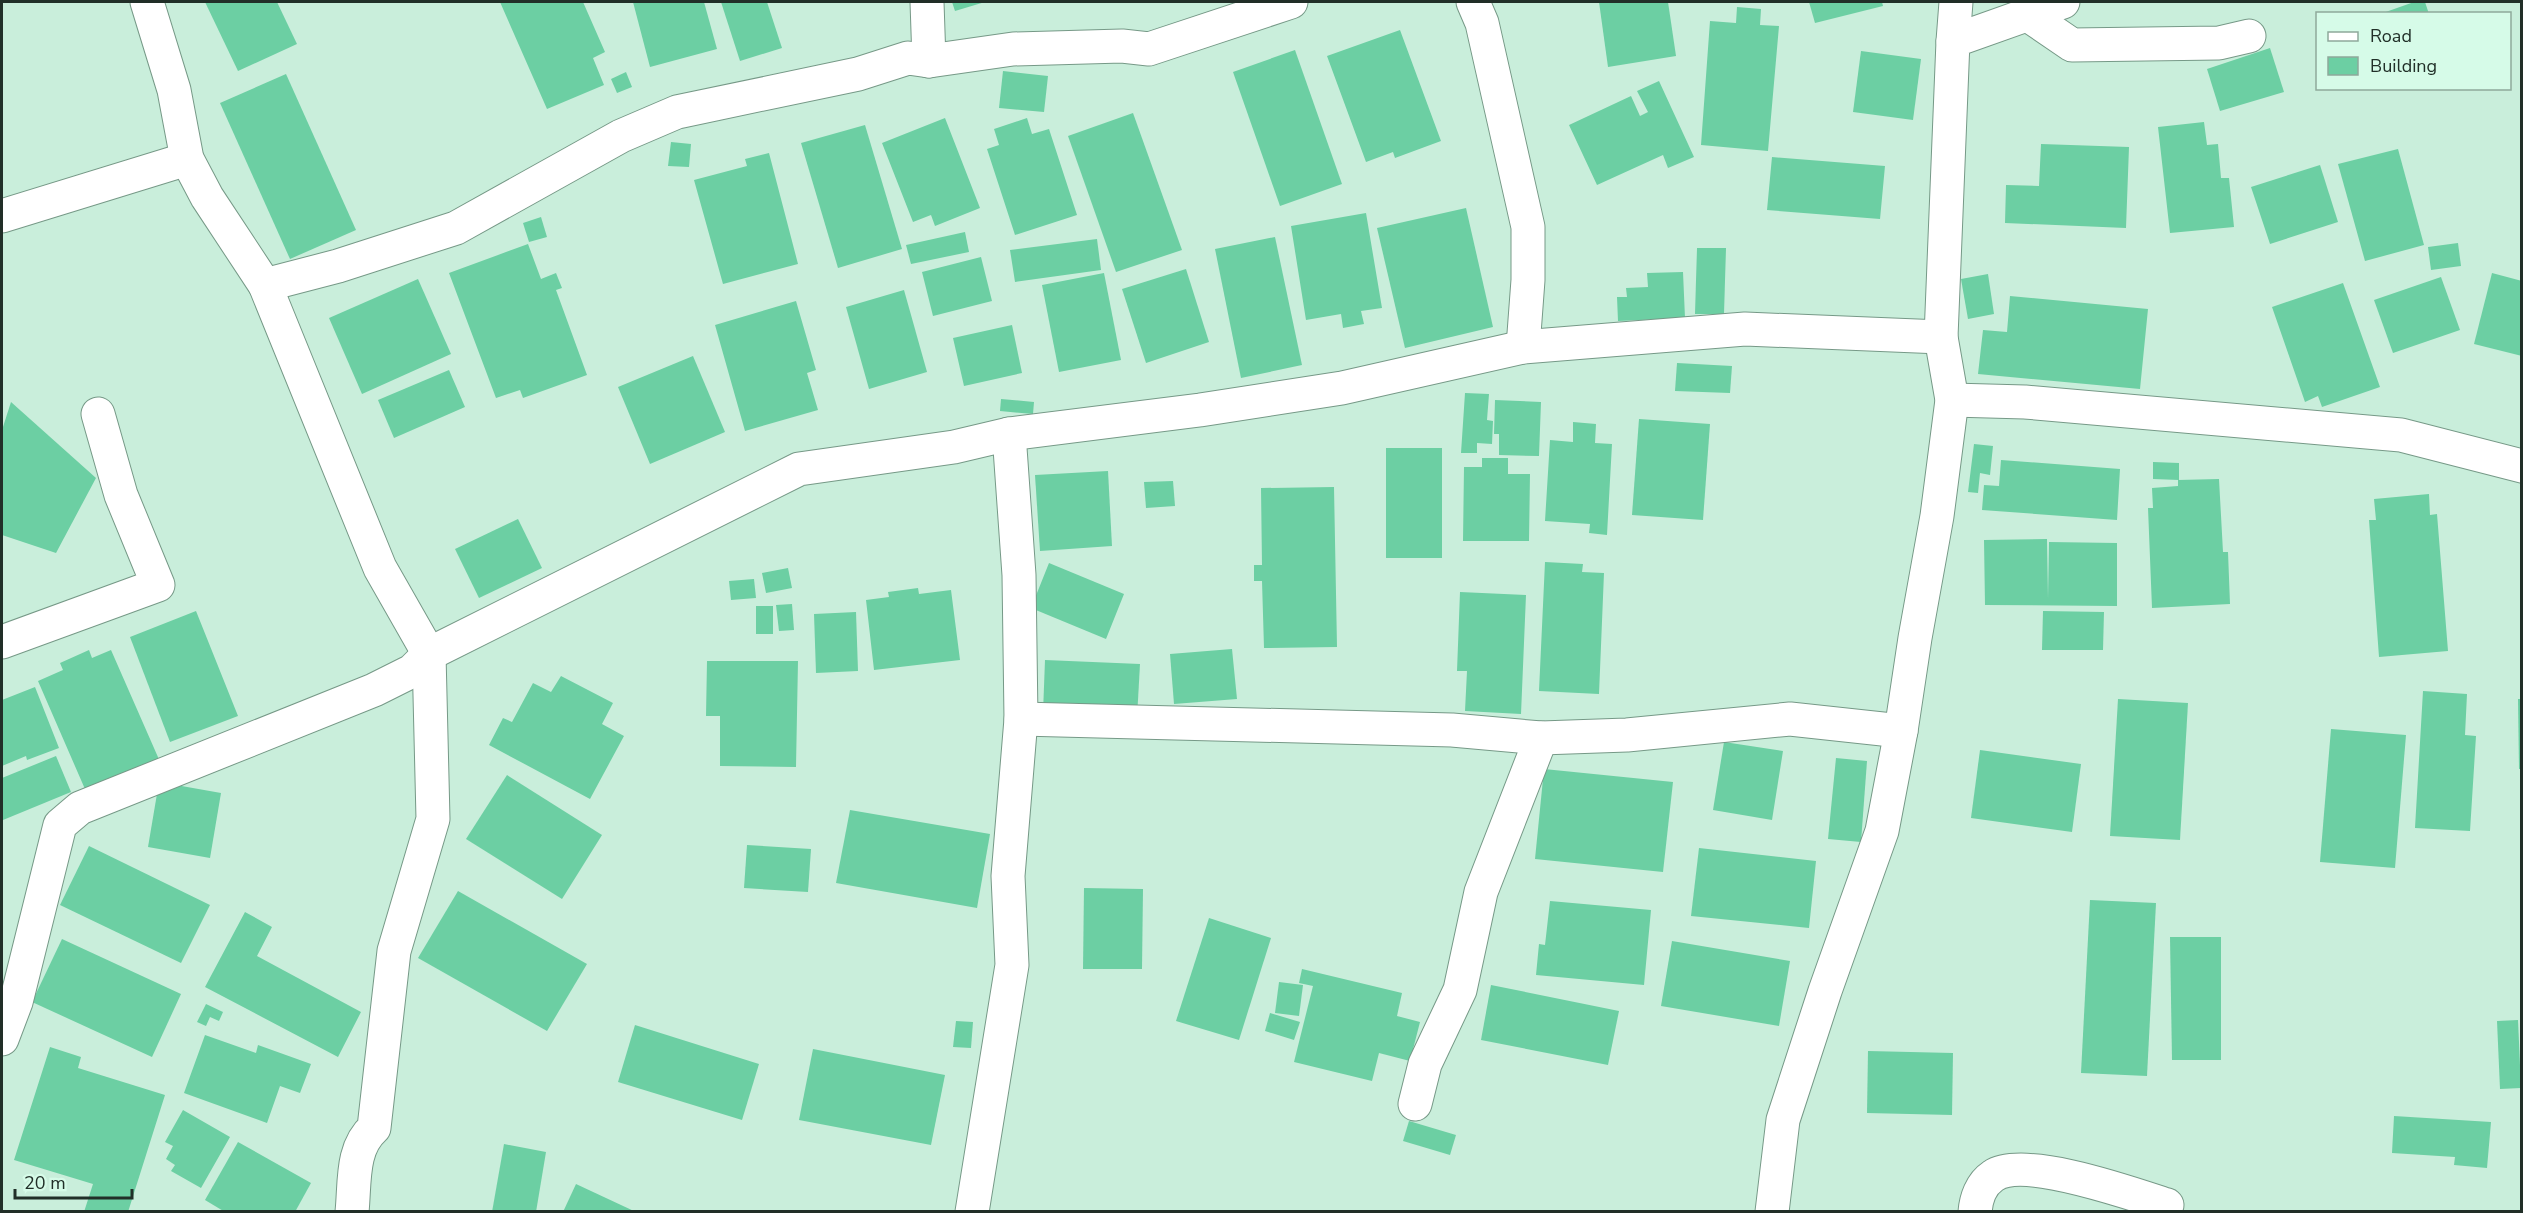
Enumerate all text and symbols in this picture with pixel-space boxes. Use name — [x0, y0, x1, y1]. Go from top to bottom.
legend — [2316, 12, 2511, 90]
text: Road — [2370, 24, 2412, 48]
text: Building — [2370, 54, 2437, 78]
scale bar — [15, 1162, 132, 1200]
text: 20 m — [24, 1171, 66, 1195]

